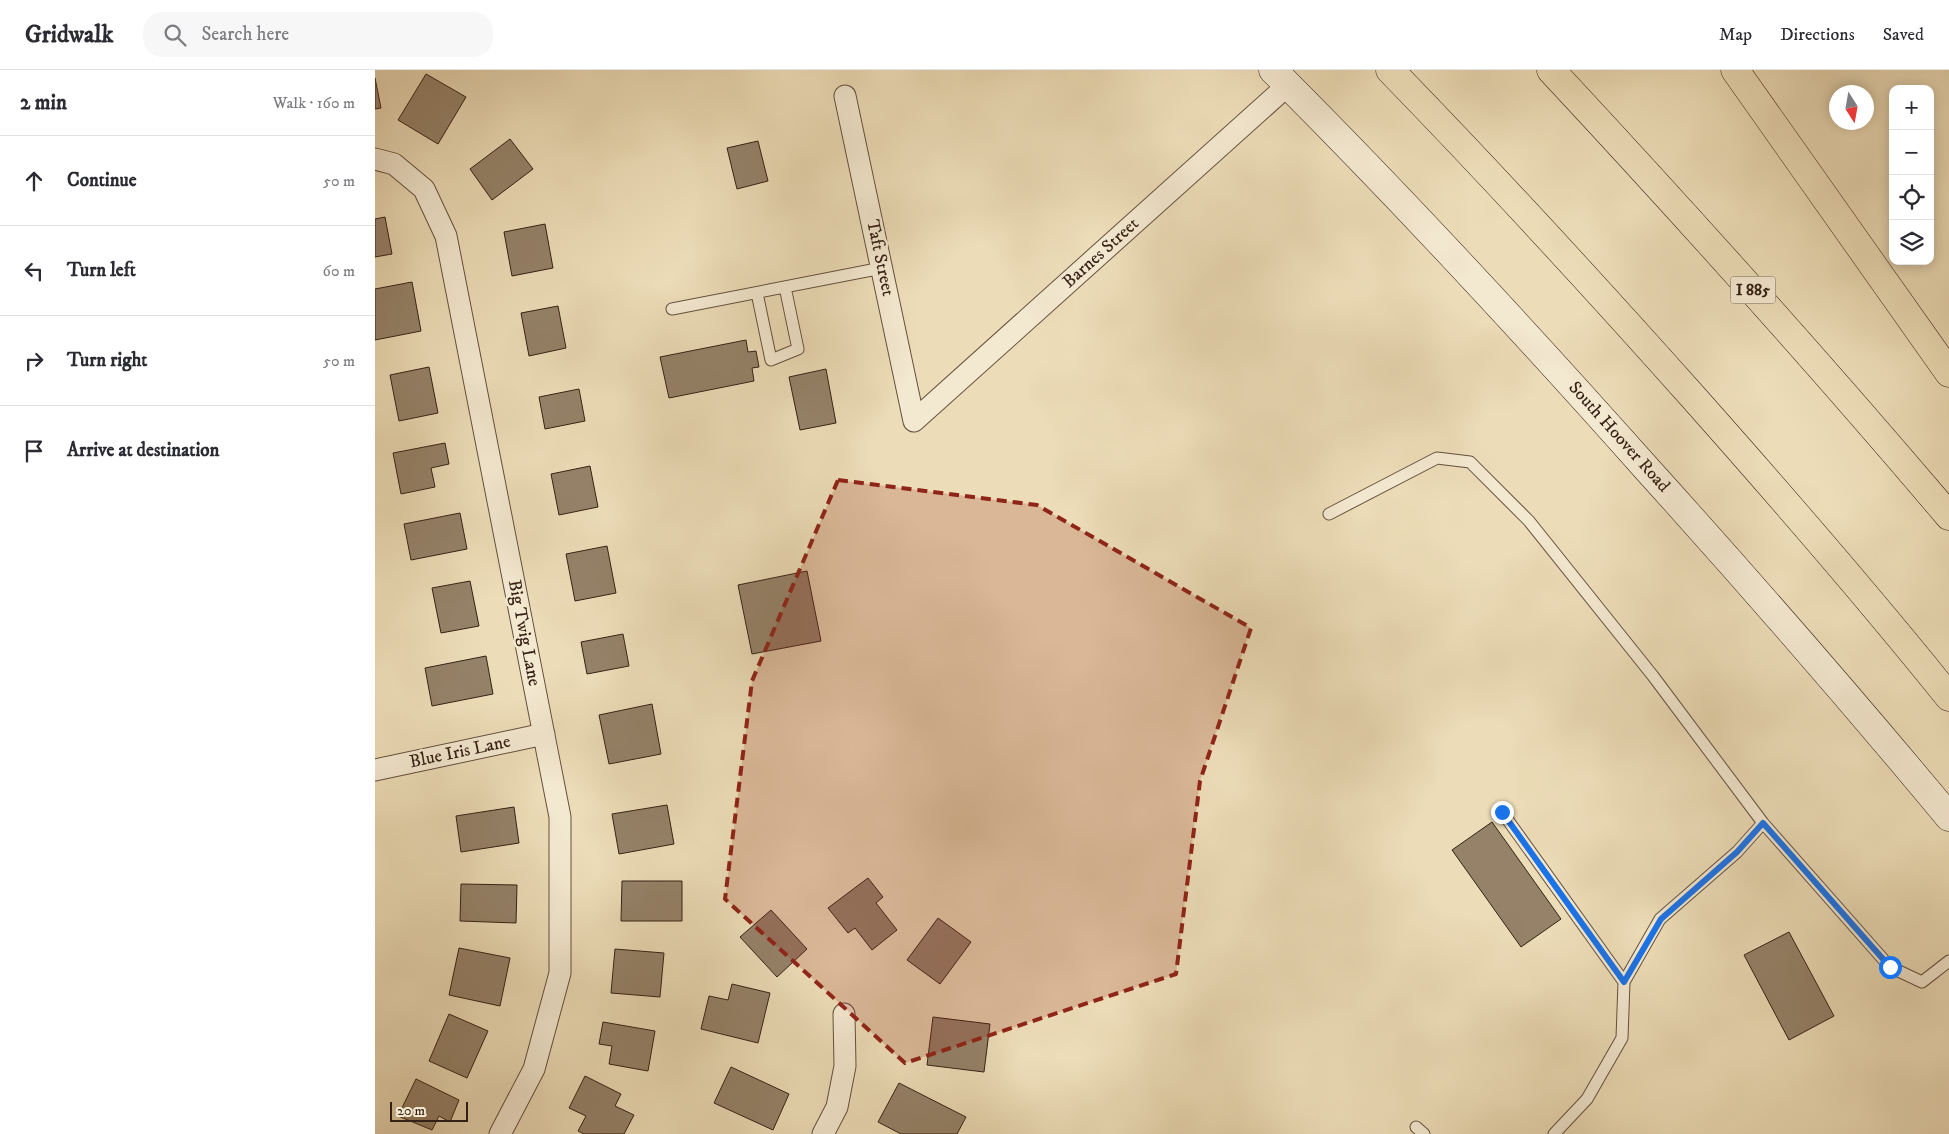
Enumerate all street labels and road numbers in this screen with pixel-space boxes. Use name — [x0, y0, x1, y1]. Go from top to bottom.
street label: Barnes Street — [1058, 213, 1144, 293]
street label: Taft Street — [861, 218, 899, 298]
road number: I 885 — [1731, 276, 1775, 304]
street label: South Hoover Road — [1564, 377, 1675, 497]
street label: Big Twig Lane — [503, 578, 545, 688]
street label: Blue Iris Lane — [407, 731, 513, 773]

